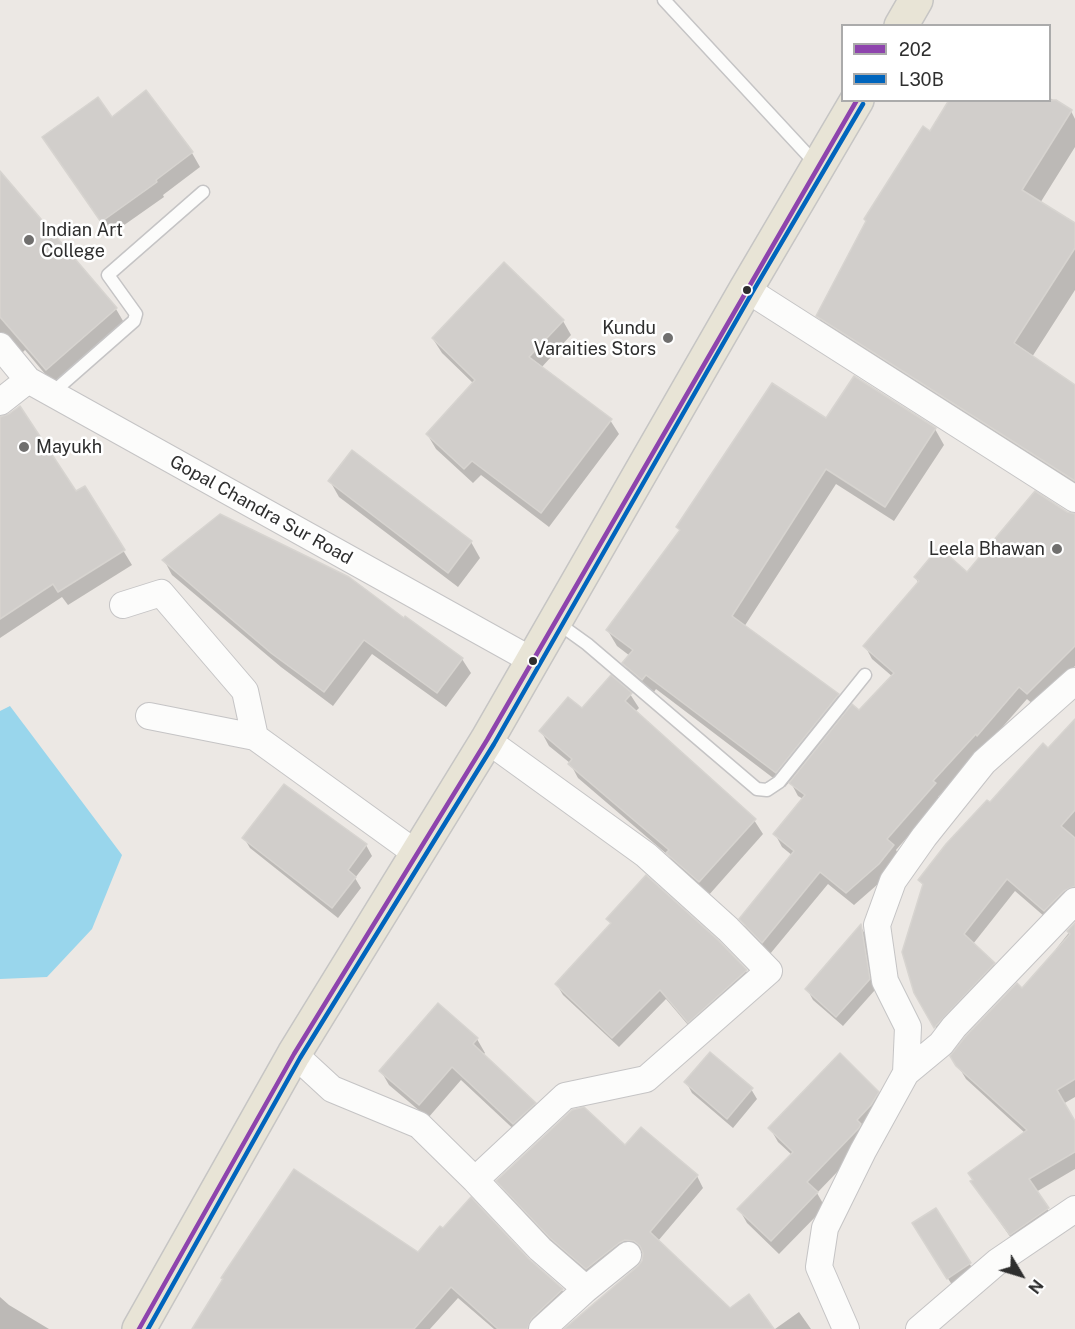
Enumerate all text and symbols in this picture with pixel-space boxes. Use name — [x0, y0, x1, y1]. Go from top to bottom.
legend — [841, 24, 1051, 102]
text: 202 — [899, 39, 931, 60]
text: L30B — [899, 69, 944, 90]
place label: Indian Art College — [41, 219, 123, 262]
marker: Indian Art College — [22, 233, 36, 247]
unlabelled marker — [741, 284, 753, 296]
place label: Kundu Varaities Stors — [534, 317, 656, 360]
marker: Kundu Varaities Stors — [661, 331, 675, 345]
place label: Mayukh — [36, 436, 102, 458]
marker: Mayukh — [17, 440, 31, 454]
street label: Gopal Chandra Sur Road — [166, 451, 356, 569]
place label: Leela Bhawan — [929, 538, 1045, 560]
marker: Leela Bhawan — [1050, 542, 1064, 556]
unlabelled marker — [527, 655, 539, 667]
north arrow — [991, 1245, 1051, 1305]
text: N — [1024, 1276, 1047, 1297]

